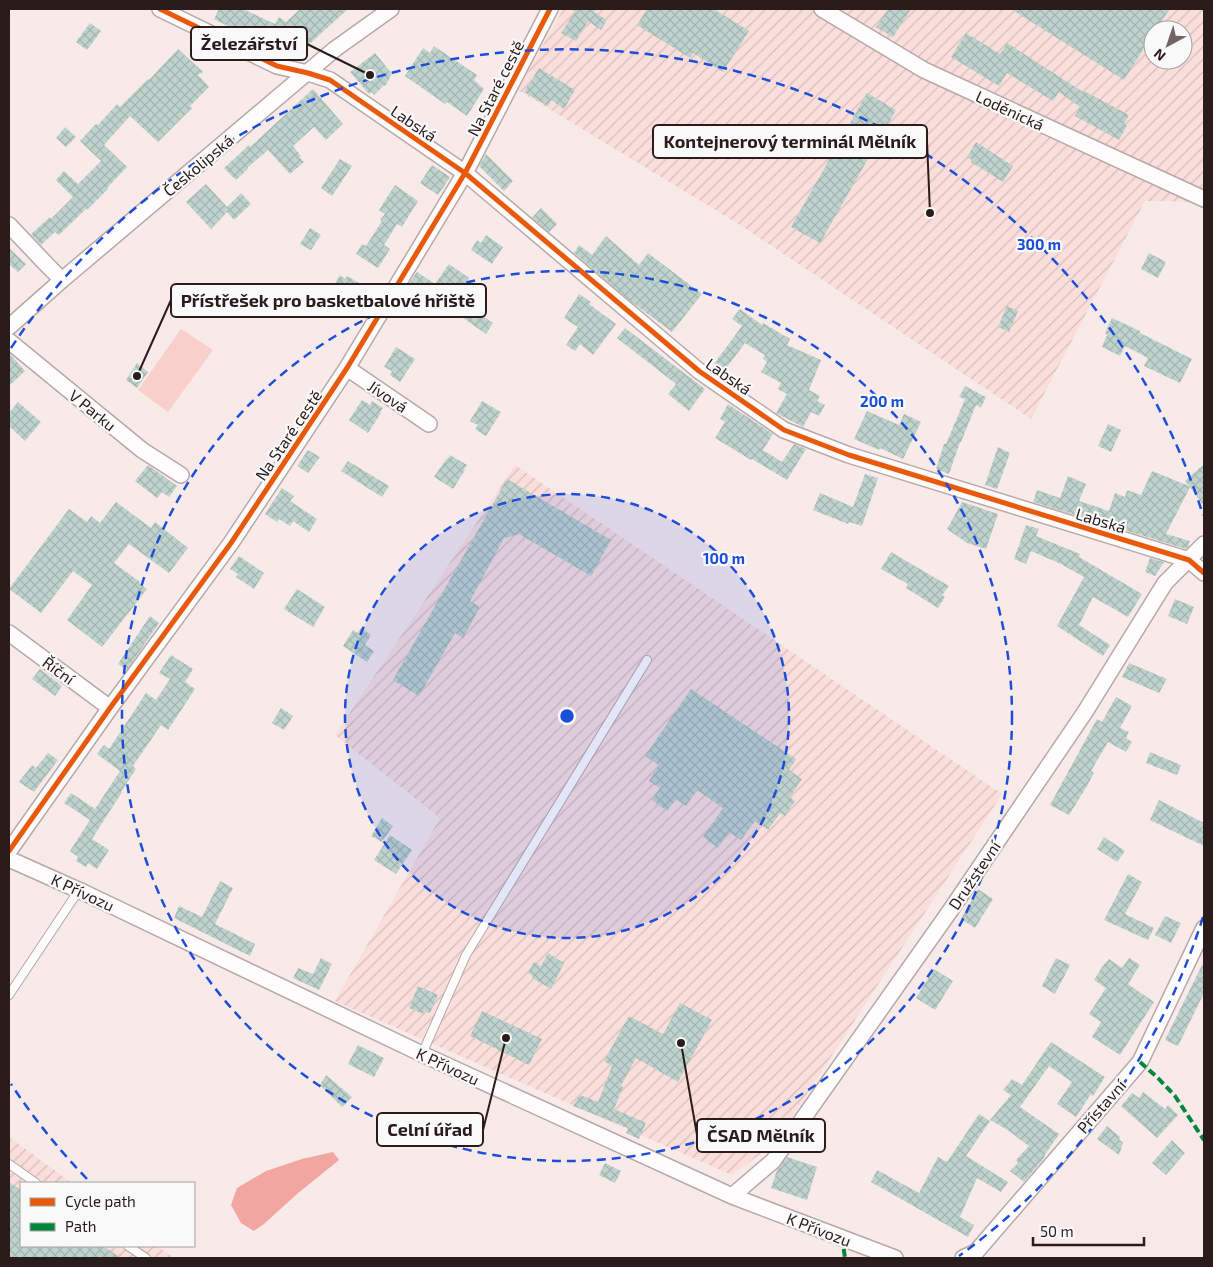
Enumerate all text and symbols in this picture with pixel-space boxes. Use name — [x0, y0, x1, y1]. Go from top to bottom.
north arrow — [1143, 20, 1193, 70]
callout: Železářství — [191, 27, 307, 60]
text: Železářství — [201, 32, 298, 54]
street label: Na Staré cestě — [463, 37, 527, 139]
text: N — [1150, 46, 1169, 65]
street label: Loděnická — [973, 86, 1047, 134]
street label: Labská — [387, 101, 441, 145]
callout: Kontejnerový terminál Mělník — [653, 125, 927, 158]
street label: Českolipská — [159, 130, 237, 200]
text: Kontejnerový terminál Mělník — [664, 130, 916, 152]
text: 300 m — [1017, 235, 1061, 253]
callout: Přístřešek pro basketbalové hřiště — [171, 284, 486, 317]
text: Přístřešek pro basketbalové hřiště — [181, 289, 475, 311]
street label: Labská — [703, 354, 755, 398]
street label: Jívová — [364, 376, 412, 416]
street label: V Parku — [66, 385, 120, 435]
street label: Na Staré cestě — [251, 386, 325, 484]
text: 200 m — [860, 392, 904, 410]
street label: Labská — [1074, 503, 1128, 537]
text: 100 m — [703, 549, 745, 567]
street label: Říční — [39, 652, 80, 689]
centre of rings — [558, 707, 576, 725]
street label: Družstevní — [944, 836, 1004, 913]
street label: K Přívozu — [48, 869, 118, 915]
street label: K Přívozu — [413, 1043, 483, 1089]
street label: Přístavní — [1073, 1075, 1130, 1137]
callout: Celní úřad — [377, 1113, 483, 1146]
text: Celní úřad — [387, 1118, 473, 1140]
callout: ČSAD Mělník — [697, 1119, 825, 1152]
text: ČSAD Mělník — [707, 1124, 815, 1146]
legend — [20, 1182, 195, 1247]
text: Cycle path — [65, 1192, 136, 1210]
street label: K Přívozu — [784, 1208, 854, 1250]
scale bar — [1033, 1214, 1144, 1246]
text: Path — [65, 1217, 96, 1235]
text: 50 m — [1040, 1222, 1074, 1240]

